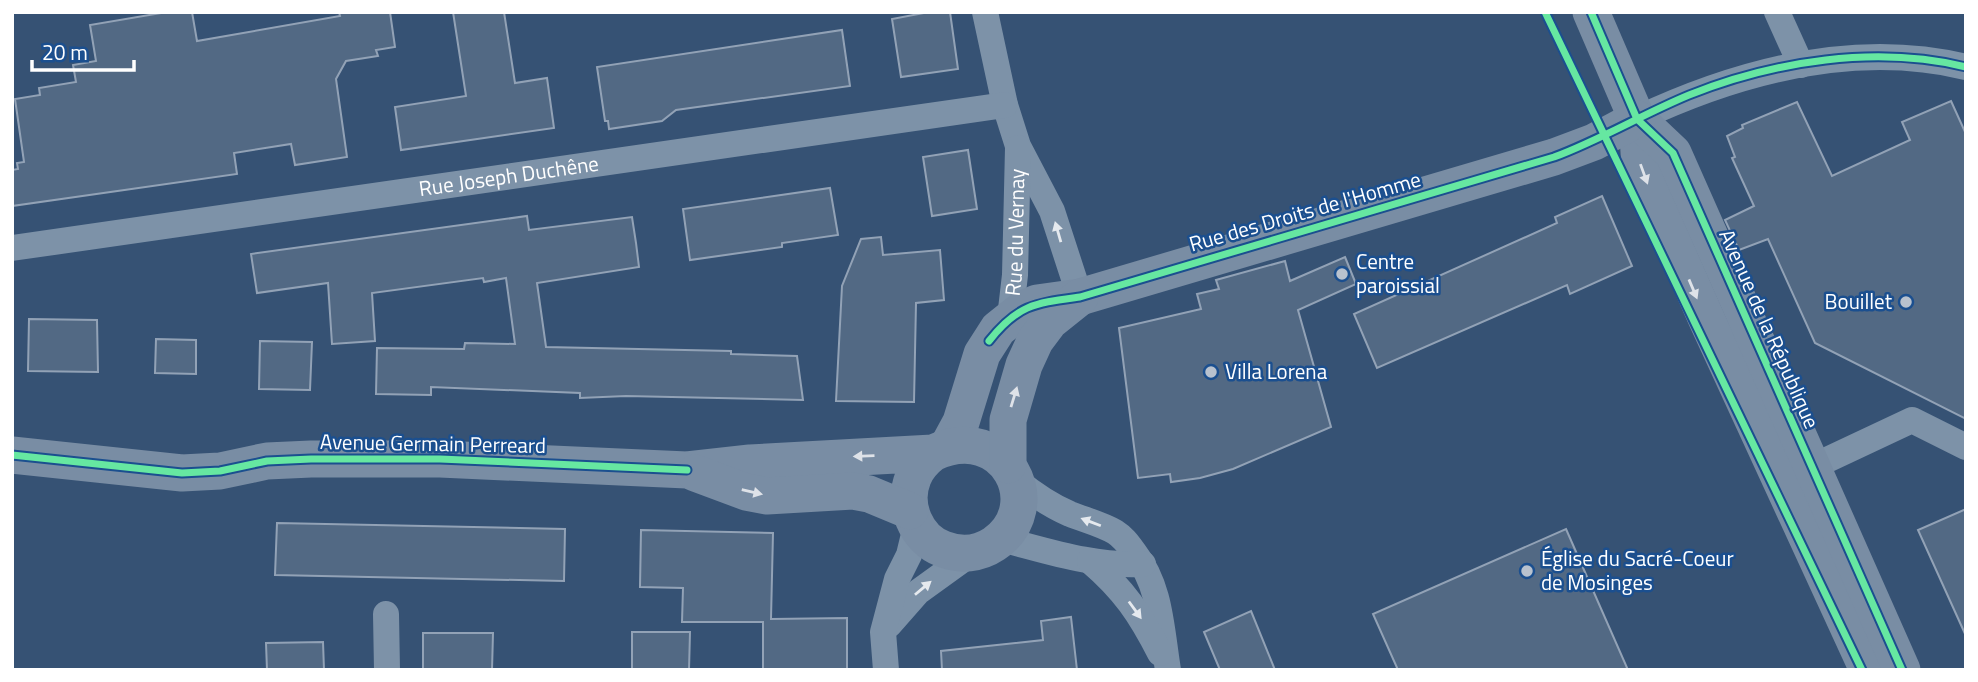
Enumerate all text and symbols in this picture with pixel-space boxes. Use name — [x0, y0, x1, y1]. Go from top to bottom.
scale bar — [32, 28, 133, 72]
text: 20 m — [42, 36, 88, 68]
street label: Rue Joseph Duchêne — [417, 147, 601, 204]
street label: Rue des Droits de l'Homme — [1185, 163, 1424, 259]
one-way arrow — [1639, 164, 1650, 185]
street label: Rue du Vernay — [996, 168, 1033, 298]
one-way arrow — [1053, 222, 1063, 243]
street label: Avenue de la République — [1711, 224, 1828, 434]
place label: Centre paroissial — [1356, 245, 1440, 301]
marker: Centre paroissial — [1334, 266, 1350, 282]
one-way arrow — [1688, 278, 1699, 299]
place label: Bouillet — [1825, 285, 1893, 317]
marker: Bouillet — [1898, 294, 1914, 310]
place label: Villa Lorena — [1225, 355, 1328, 387]
marker: Villa Lorena — [1203, 364, 1219, 380]
one-way arrow — [1010, 387, 1020, 408]
street label: Avenue Germain Perreard — [320, 425, 546, 461]
one-way arrow — [853, 450, 875, 461]
one-way arrow — [741, 487, 763, 498]
one-way arrow — [1081, 516, 1102, 527]
place label: Église du Sacré-Coeur de Mosinges — [1541, 542, 1734, 598]
marker: Église du Sacré-Coeur de Mosinges — [1519, 563, 1535, 579]
one-way arrow — [915, 581, 932, 596]
one-way arrow — [1128, 600, 1143, 618]

